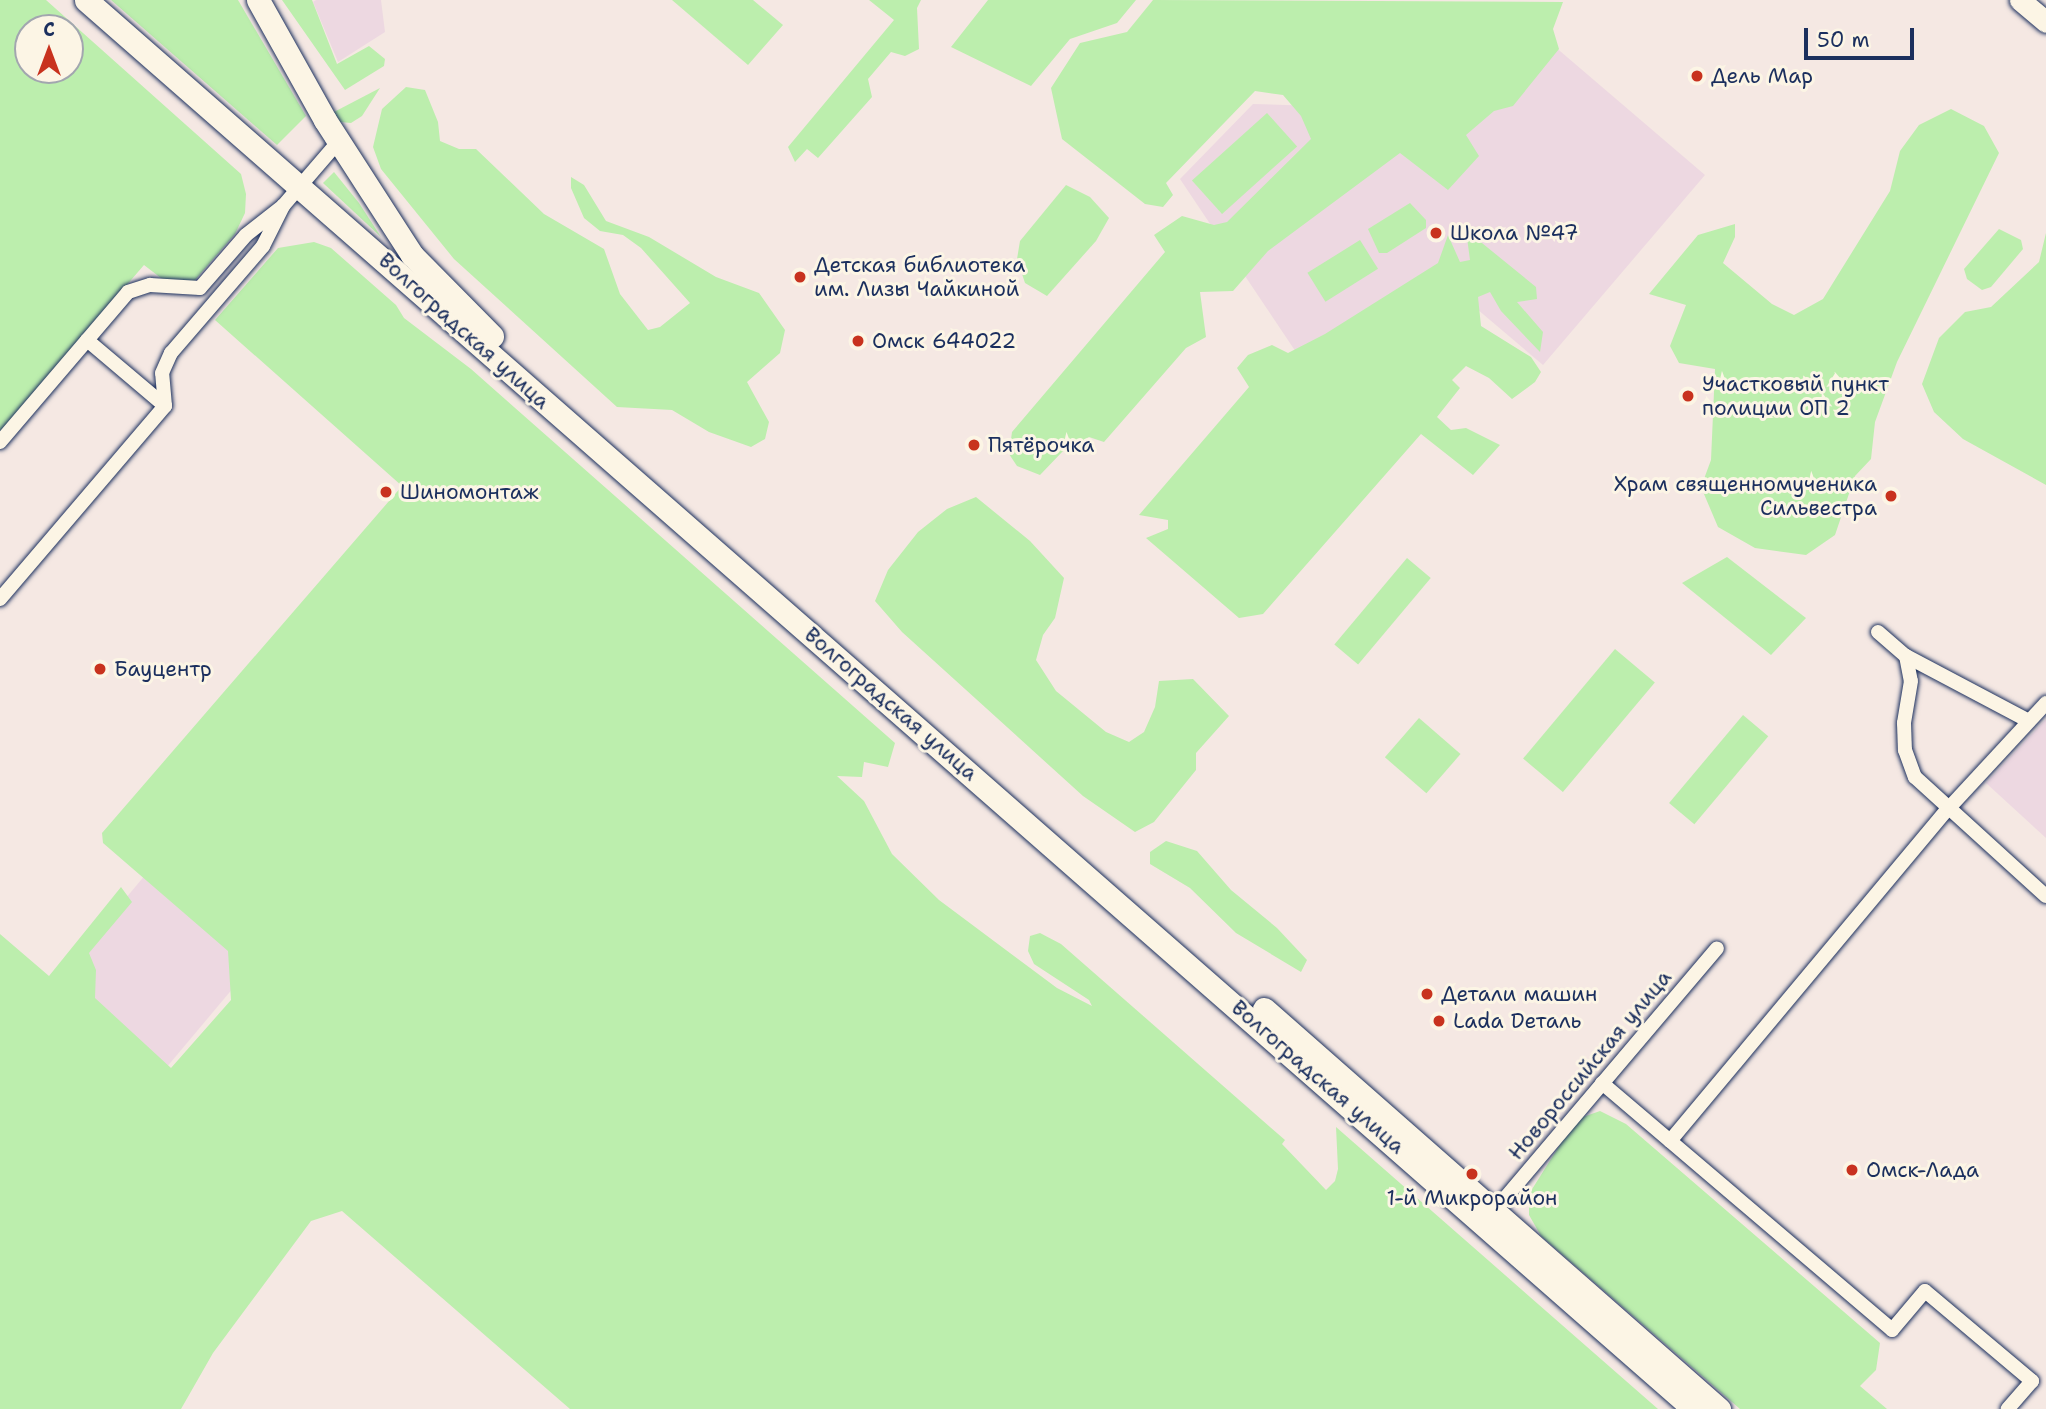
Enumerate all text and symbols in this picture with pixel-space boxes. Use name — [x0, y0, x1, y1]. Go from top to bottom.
north arrow — [14, 14, 84, 84]
scale bar — [1808, 14, 1918, 58]
text: С — [43, 17, 55, 42]
text: 50 m — [1817, 26, 1870, 54]
place label: Дель Мар — [1711, 63, 1813, 89]
marker: Дель Мар — [1689, 68, 1705, 84]
place label: Школа №47 — [1450, 220, 1579, 246]
marker: Школа №47 — [1428, 225, 1444, 241]
street label: Волгоградская улица — [373, 248, 555, 414]
place label: Детская библиотека им. Лизы Чайкиной — [814, 252, 1025, 302]
marker: Детская библиотека им. Лизы Чайкиной — [792, 269, 808, 285]
place label: Омск 644022 — [872, 328, 1016, 354]
marker: Омск 644022 — [850, 333, 866, 349]
place label: Участковый пункт полиции ОП 2 — [1702, 371, 1889, 421]
marker: Участковый пункт полиции ОП 2 — [1680, 388, 1696, 404]
place label: Пятёрочка — [988, 432, 1094, 458]
marker: Пятёрочка — [966, 437, 982, 453]
place label: Храм священномученика Сильвестра — [1614, 471, 1877, 521]
place label: Шиномонтаж — [400, 479, 539, 505]
marker: Шиномонтаж — [378, 484, 394, 500]
marker: Храм священномученика Сильвестра — [1883, 488, 1899, 504]
street label: Волгоградская улица — [799, 622, 983, 786]
place label: Бауцентр — [114, 656, 212, 682]
marker: Бауцентр — [92, 661, 108, 677]
street label: Новороссийская улица — [1503, 965, 1677, 1165]
place label: Детали машин — [1441, 981, 1597, 1007]
marker: Детали машин — [1419, 986, 1435, 1002]
street label: Волгоградская улица — [1226, 995, 1410, 1159]
place label: Lada Dеталь — [1453, 1008, 1581, 1034]
marker: Lada Dеталь — [1431, 1013, 1447, 1029]
place label: Омск-Лада — [1866, 1157, 1979, 1183]
marker: Омск-Лада — [1844, 1162, 1860, 1178]
marker: 1-й Микрорайон — [1464, 1166, 1480, 1182]
place label: 1-й Микрорайон — [1387, 1185, 1557, 1211]

